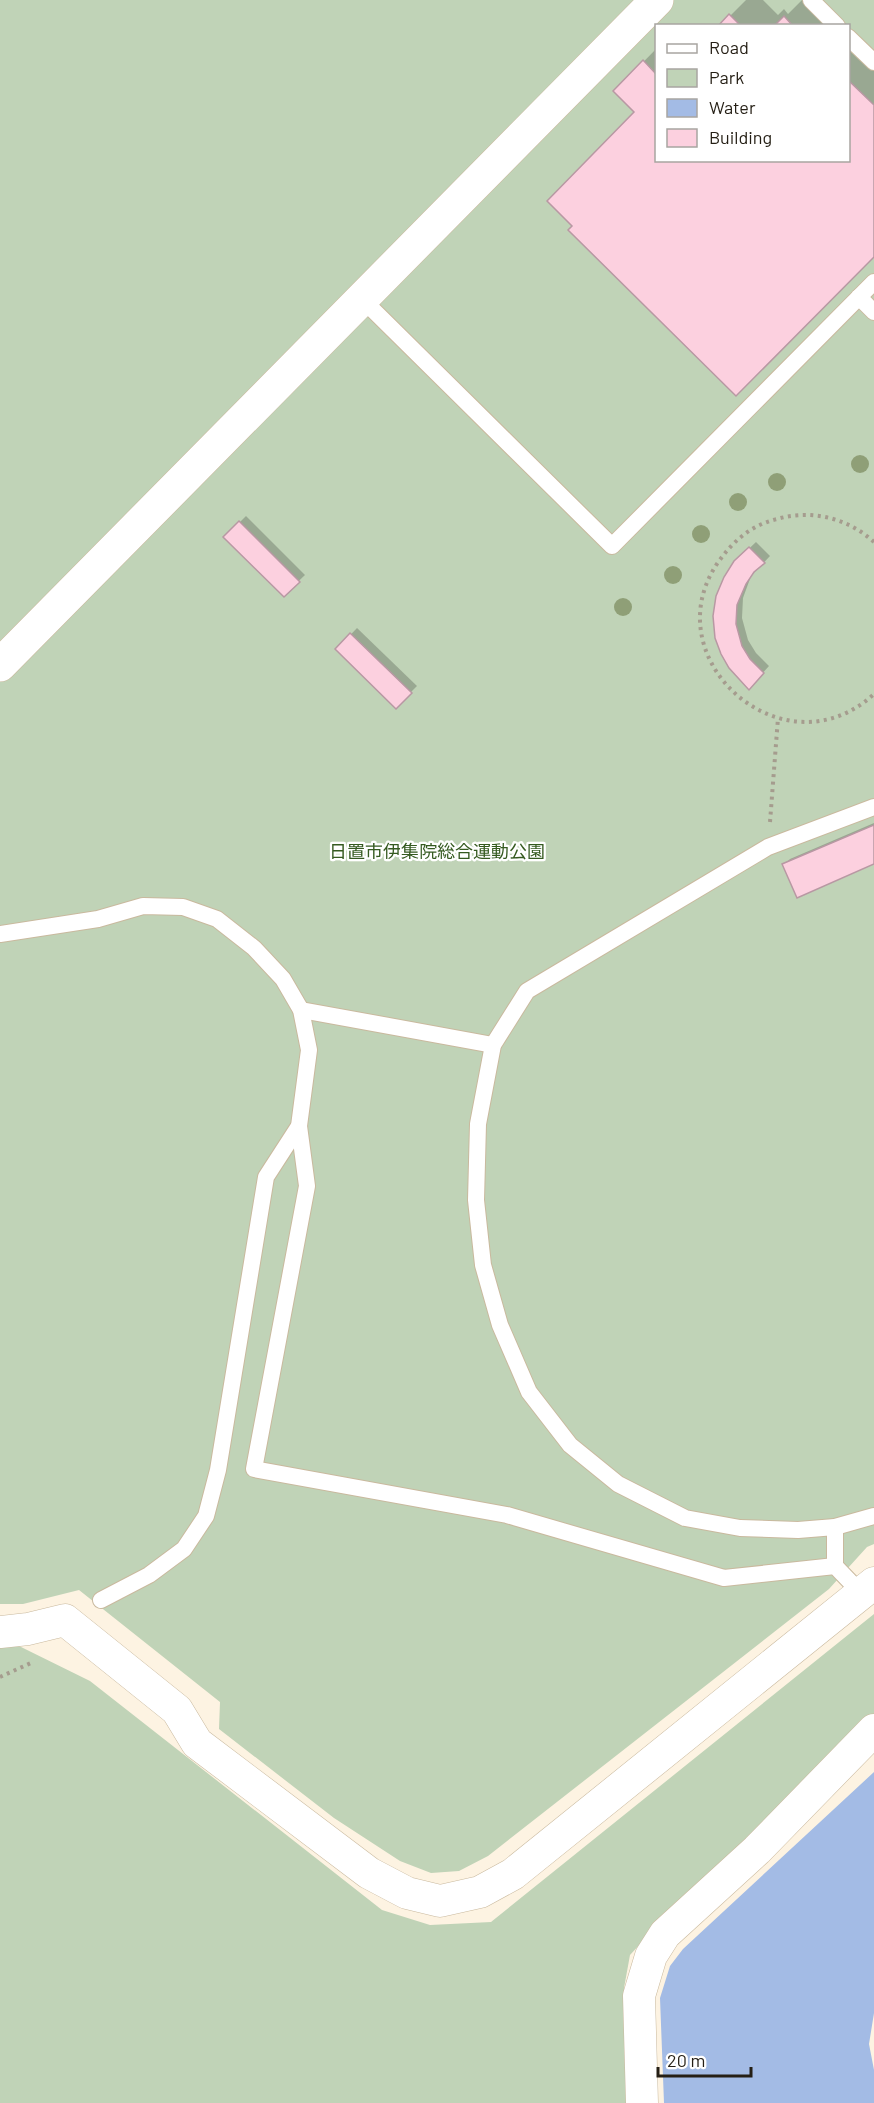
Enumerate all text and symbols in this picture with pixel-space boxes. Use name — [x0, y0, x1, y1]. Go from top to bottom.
legend — [655, 24, 850, 162]
text: Road — [709, 36, 749, 58]
text: Park — [709, 66, 744, 88]
text: Water — [709, 96, 756, 118]
text: Building — [709, 126, 772, 148]
park label: 日置市伊集院総合運動公園 — [329, 840, 545, 862]
scale bar — [658, 2040, 751, 2078]
text: 20 m — [667, 2049, 705, 2071]

